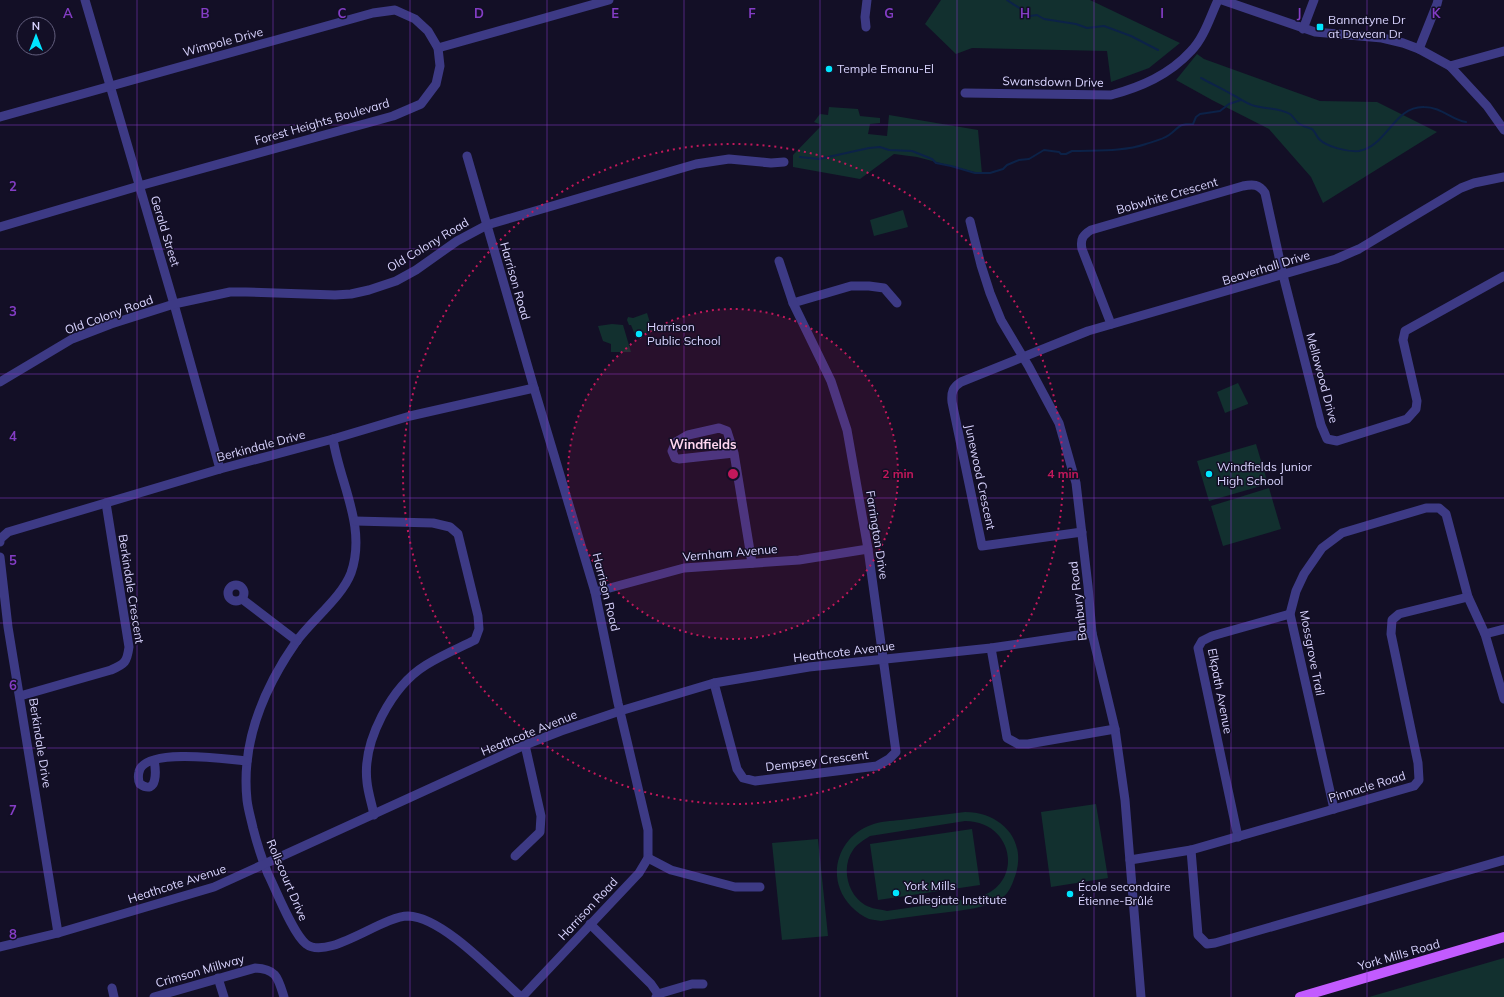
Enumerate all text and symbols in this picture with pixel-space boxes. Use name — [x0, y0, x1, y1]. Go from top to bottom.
text: A — [63, 5, 73, 21]
text: B — [201, 5, 210, 21]
text: C — [338, 5, 347, 21]
text: D — [474, 5, 484, 21]
text: E — [611, 5, 619, 21]
text: F — [748, 5, 756, 21]
text: G — [884, 5, 894, 21]
text: H — [1020, 5, 1030, 21]
text: I — [1160, 5, 1164, 21]
text: J — [1297, 5, 1301, 21]
text: K — [1432, 5, 1442, 21]
place label: Bannatyne Dr at Davean Dr — [1328, 12, 1406, 41]
north arrow — [16, 16, 56, 56]
text: N — [32, 19, 40, 33]
marker: Bannatyne Dr at Davean Dr — [1315, 22, 1325, 32]
street label: Wimpole Drive — [181, 24, 265, 59]
place label: Temple Emanu-El — [837, 61, 934, 76]
marker: Temple Emanu-El — [824, 64, 834, 74]
street label: Swansdown Drive — [1002, 73, 1104, 90]
street label: Forest Heights Boulevard — [253, 95, 391, 148]
street label: Bobwhite Crescent — [1114, 174, 1219, 217]
text: 2 — [9, 178, 17, 194]
street label: Gerald Street — [148, 194, 183, 268]
street label: Old Colony Road — [384, 214, 471, 275]
street label: Harrison Road — [497, 240, 534, 322]
street label: Beaverhall Drive — [1220, 247, 1312, 288]
street label: Old Colony Road — [63, 292, 155, 337]
text: 3 — [9, 303, 17, 319]
place label: Harrison Public School — [647, 319, 721, 348]
marker: Harrison Public School — [634, 329, 644, 339]
street label: Mellowood Drive — [1303, 331, 1342, 425]
street label: Junewood Crescent — [962, 423, 999, 531]
street label: Berkindale Drive — [215, 426, 307, 465]
text: 4 — [9, 428, 17, 444]
district label: Windfields — [669, 436, 737, 452]
place label: Windfields Junior High School — [1217, 459, 1313, 488]
text: 2 min — [882, 466, 914, 481]
text: 4 min — [1047, 466, 1079, 481]
centre of rings — [726, 467, 740, 481]
marker: Windfields Junior High School — [1204, 469, 1214, 479]
street label: Farrington Drive — [863, 489, 892, 580]
street label: Berkindale Crescent — [115, 533, 148, 645]
street label: Vernham Avenue — [682, 541, 778, 564]
street label: Harrison Road — [589, 551, 623, 633]
text: 5 — [9, 552, 17, 568]
street label: Banbury Road — [1065, 560, 1090, 642]
street label: Mossgrove Trail — [1297, 609, 1328, 697]
street label: Heathcote Avenue — [792, 638, 896, 665]
street label: Elkpath Avenue — [1205, 647, 1236, 735]
text: 6 — [9, 677, 17, 693]
street label: Berkindale Drive — [26, 697, 55, 789]
street label: Heathcote Avenue — [479, 706, 579, 759]
street label: Dempsey Crescent — [765, 747, 869, 774]
street label: Pinnacle Road — [1326, 768, 1407, 805]
text: 7 — [9, 802, 17, 818]
street label: Rollscourt Drive — [264, 837, 311, 923]
street label: Heathcote Avenue — [126, 861, 228, 906]
street label: Harrison Road — [555, 874, 621, 943]
place label: York Mills Collegiate Institute — [903, 878, 1007, 907]
place label: École secondaire Étienne-Brûlé — [1078, 879, 1170, 908]
marker: York Mills Collegiate Institute — [891, 888, 901, 898]
marker: École secondaire Étienne-Brûlé — [1065, 889, 1075, 899]
text: 8 — [9, 926, 17, 942]
street label: York Mills Road — [1355, 936, 1441, 974]
street label: Crimson Millway — [154, 951, 247, 990]

